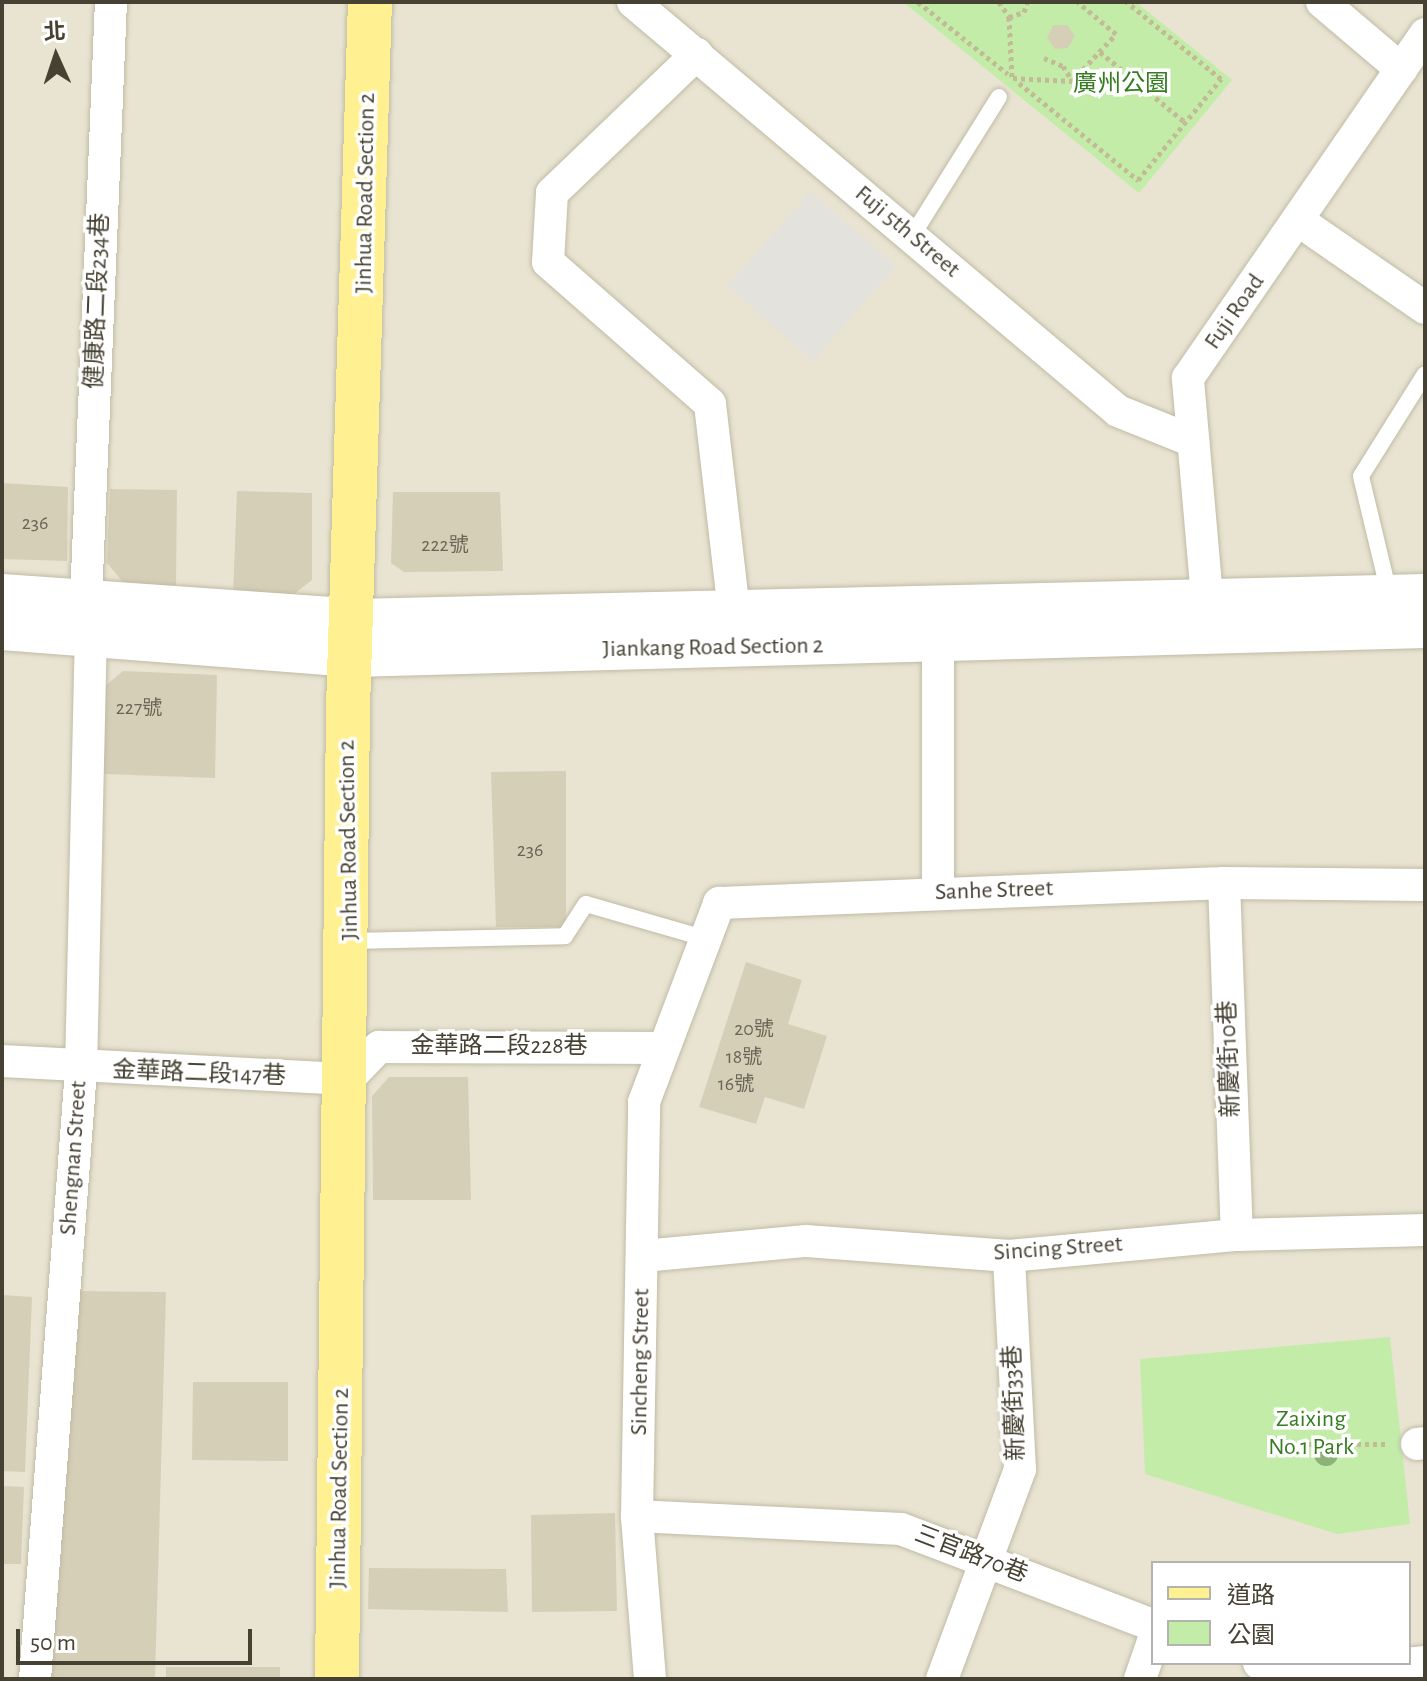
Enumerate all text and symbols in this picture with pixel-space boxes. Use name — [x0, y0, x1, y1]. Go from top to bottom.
north arrow — [16, 16, 96, 96]
text: 北 — [43, 20, 66, 44]
park label: 廣州公園 — [1073, 71, 1169, 99]
street label: Jinhua Road Section 2 — [350, 93, 382, 293]
street label: Fuji 5th Street — [849, 180, 965, 284]
street label: 健康路二段234巷 — [81, 212, 115, 390]
street label: Fuji Road — [1199, 269, 1271, 355]
house number: 236 — [22, 511, 48, 535]
house number: 222號 — [421, 533, 469, 557]
street label: Jiankang Road Section 2 — [602, 632, 824, 664]
house number: 227號 — [116, 696, 162, 720]
street label: Jinhua Road Section 2 — [333, 740, 365, 940]
house number: 236 — [517, 838, 543, 862]
street label: Sanhe Street — [934, 875, 1054, 907]
street label: 新慶街10巷 — [1214, 1000, 1246, 1118]
house number: 20號 — [734, 1017, 774, 1041]
street label: 金華路二段228巷 — [410, 1033, 588, 1061]
house number: 18號 — [726, 1045, 762, 1069]
street label: 金華路二段147巷 — [112, 1057, 286, 1091]
house number: 16號 — [718, 1072, 754, 1096]
street label: Shengnan Street — [54, 1080, 94, 1236]
street label: Sincing Street — [993, 1230, 1123, 1268]
street label: Sincheng Street — [625, 1288, 657, 1436]
street label: 新慶街33巷 — [999, 1345, 1031, 1461]
street label: Jinhua Road Section 2 — [324, 1388, 356, 1588]
park label: Zaixing No.1 Park — [1268, 1406, 1354, 1462]
street label: 三官路70巷 — [910, 1520, 1032, 1590]
legend — [1151, 1561, 1411, 1665]
text: 道路 — [1227, 1584, 1275, 1608]
scale bar — [20, 1613, 256, 1663]
text: 公園 — [1227, 1624, 1275, 1648]
text: 50 m — [30, 1631, 76, 1655]

